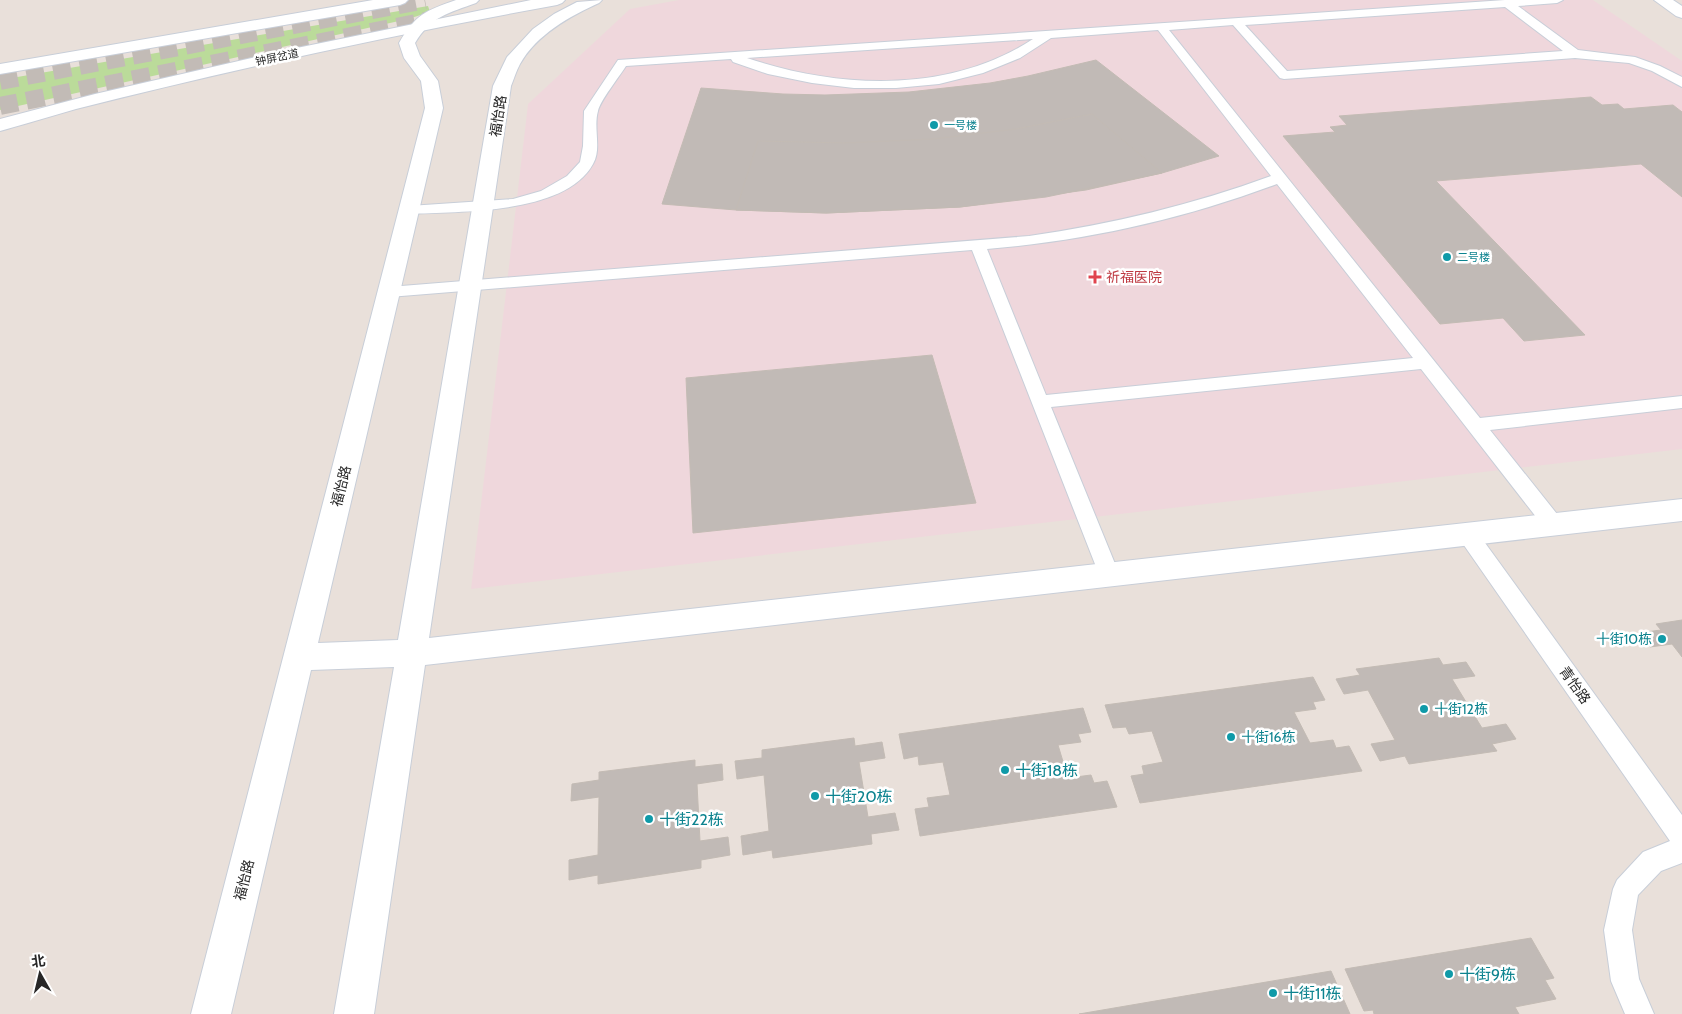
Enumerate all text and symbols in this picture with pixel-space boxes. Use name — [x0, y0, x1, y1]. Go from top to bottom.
street label: 钟屏岔道 — [254, 46, 300, 68]
street label: 福怡路 — [486, 94, 510, 138]
place label: 一号楼 — [944, 118, 977, 132]
marker: 一号楼 — [928, 119, 940, 131]
place label: 二号楼 — [1457, 250, 1490, 264]
marker: 二号楼 — [1441, 251, 1453, 263]
place label: 祈福医院 — [1106, 268, 1162, 286]
marker: 祈福医院 — [1088, 270, 1102, 284]
street label: 福怡路 — [327, 463, 355, 509]
place label: 十街10栋 — [1596, 630, 1652, 648]
marker: 十街10栋 — [1656, 633, 1668, 645]
street label: 青怡路 — [1556, 663, 1594, 707]
place label: 十街12栋 — [1434, 700, 1488, 718]
marker: 十街12栋 — [1418, 703, 1430, 715]
place label: 十街16栋 — [1241, 728, 1296, 746]
marker: 十街16栋 — [1225, 731, 1237, 743]
place label: 十街18栋 — [1015, 761, 1078, 780]
marker: 十街18栋 — [999, 764, 1011, 776]
place label: 十街20栋 — [825, 787, 893, 806]
marker: 十街20栋 — [809, 790, 821, 802]
place label: 十街22栋 — [659, 810, 724, 829]
marker: 十街22栋 — [643, 813, 655, 825]
street label: 福怡路 — [230, 857, 258, 903]
north arrow — [15, 949, 65, 999]
text: 北 — [30, 951, 46, 971]
place label: 十街9栋 — [1459, 965, 1516, 984]
marker: 十街9栋 — [1443, 968, 1455, 980]
place label: 十街11栋 — [1283, 984, 1341, 1003]
marker: 十街11栋 — [1267, 987, 1279, 999]

